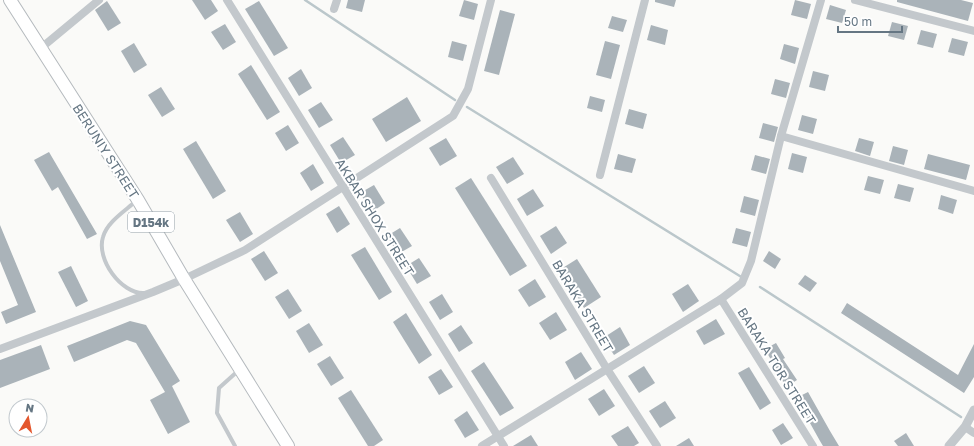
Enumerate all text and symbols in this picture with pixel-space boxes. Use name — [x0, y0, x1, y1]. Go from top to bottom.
scale bar — [838, 8, 902, 34]
text: 50 m — [844, 14, 872, 29]
street label: BERUNIY STREET — [69, 101, 143, 201]
street label: AKBAR SHOX STREET — [332, 155, 418, 279]
road number: D154k — [128, 212, 174, 232]
street label: BARAKA STREET — [549, 257, 617, 355]
street label: BARAKA TOR STREET — [735, 305, 819, 427]
north arrow — [8, 398, 48, 438]
text: N — [25, 401, 35, 415]

